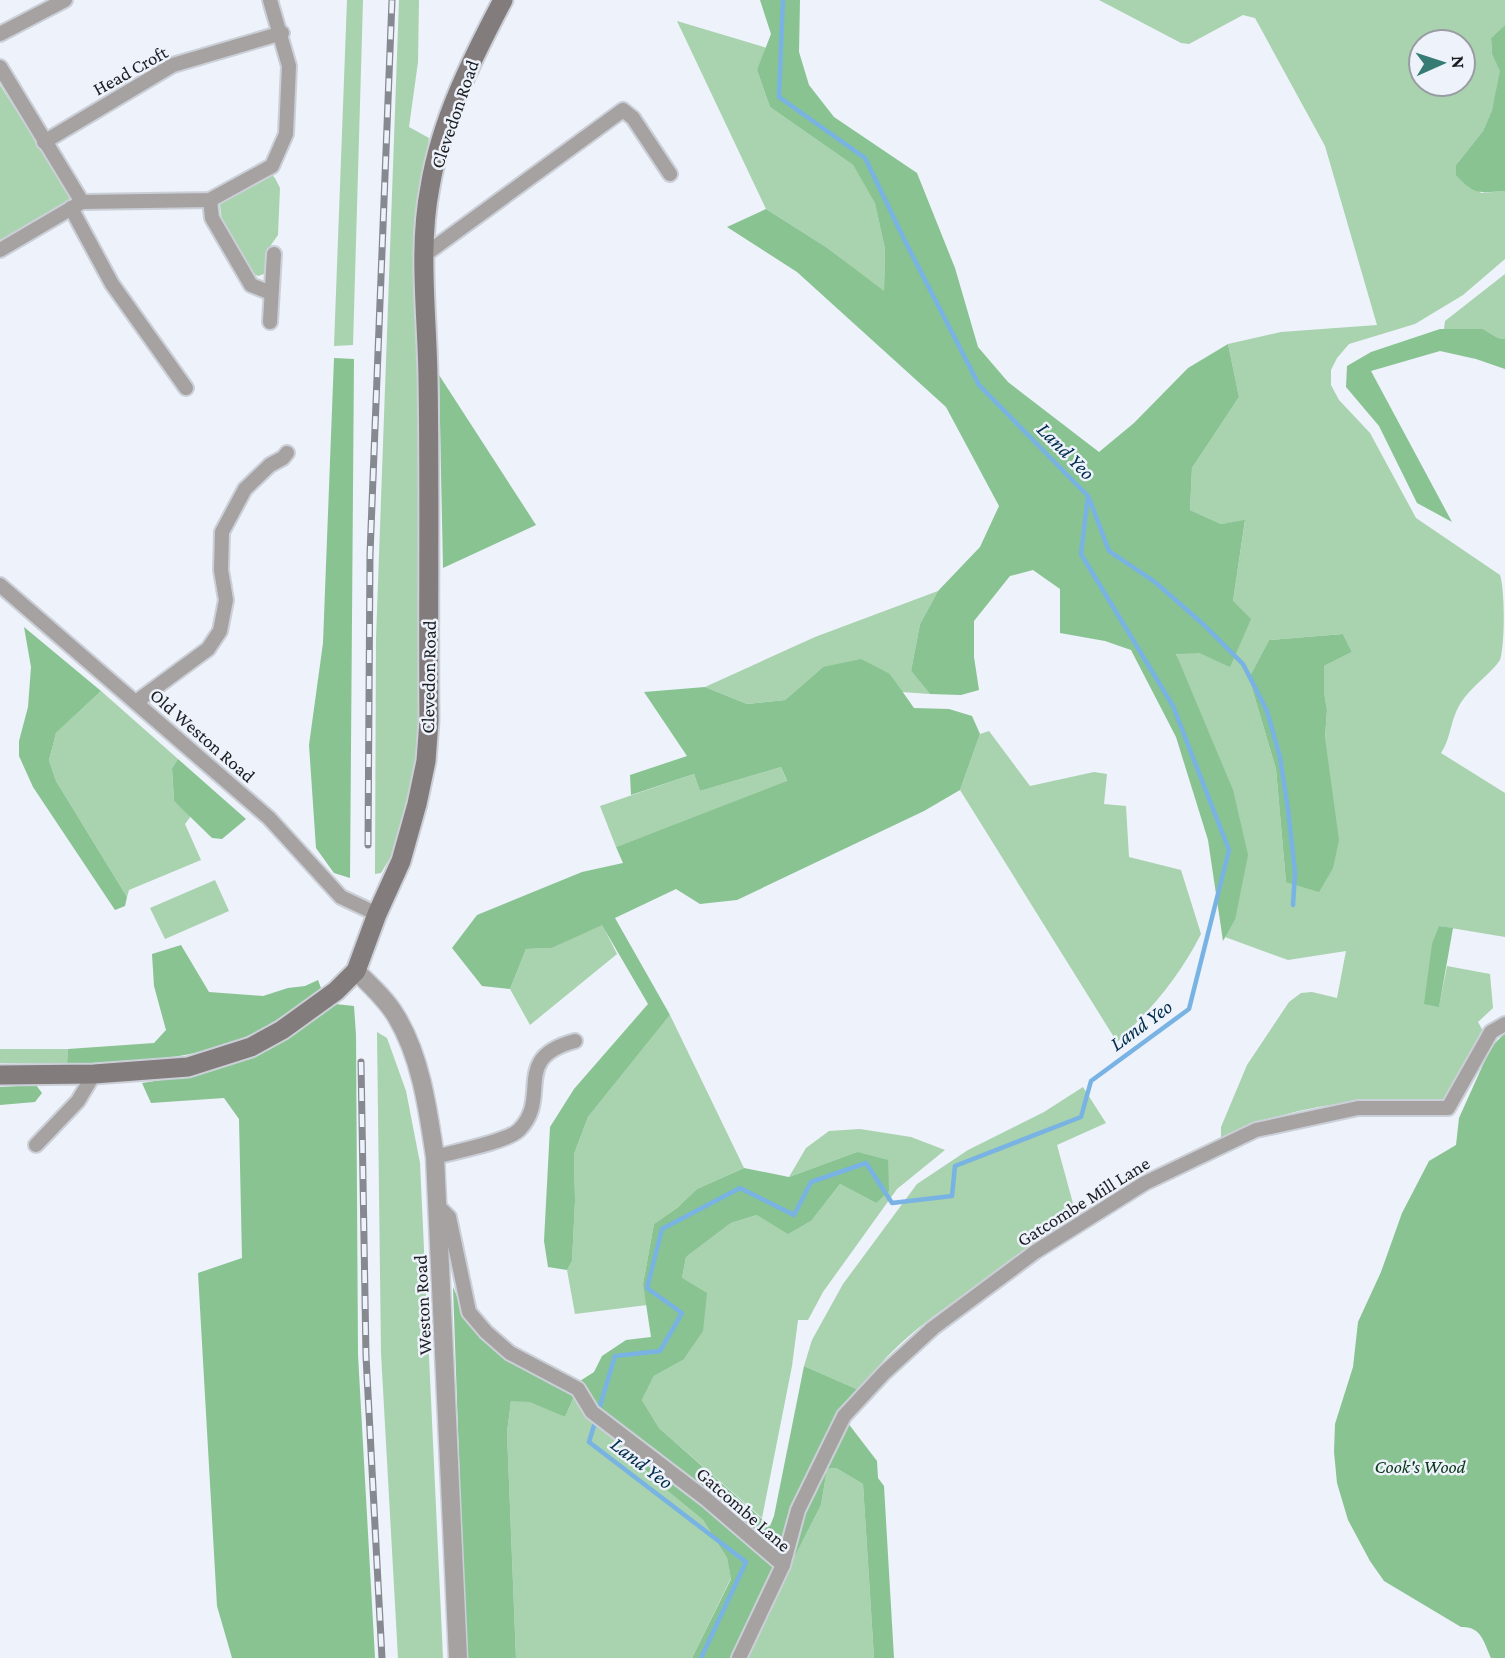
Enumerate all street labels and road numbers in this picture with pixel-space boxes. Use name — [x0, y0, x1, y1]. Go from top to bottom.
street label: Head Croft — [89, 41, 172, 100]
street label: Clevedon Road — [426, 57, 483, 171]
street label: Clevedon Road — [417, 620, 440, 734]
street label: Old Weston Road — [146, 684, 259, 786]
street label: Gatcombe Mill Lane — [1013, 1152, 1153, 1251]
street label: Weston Road — [409, 1254, 436, 1356]
street label: Gatcombe Lane — [692, 1463, 795, 1556]

